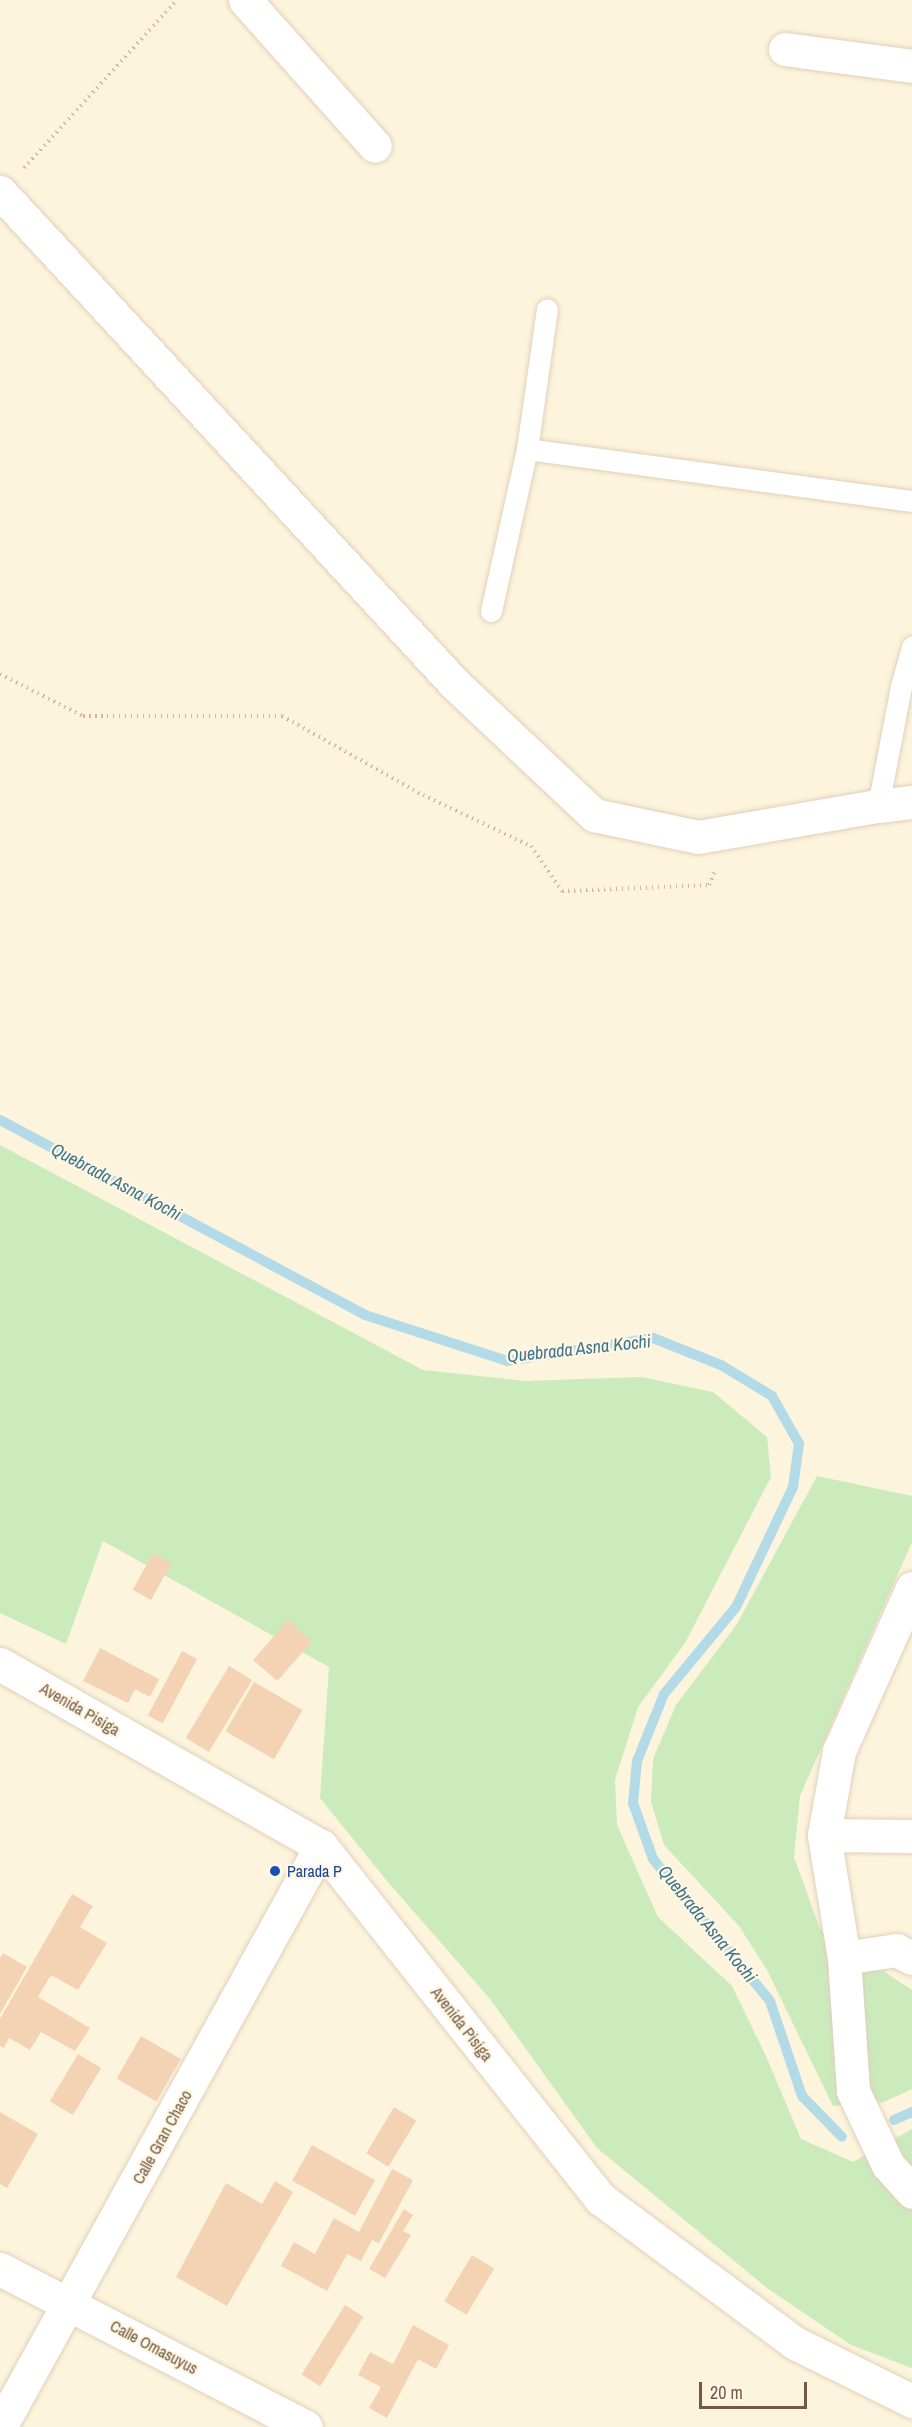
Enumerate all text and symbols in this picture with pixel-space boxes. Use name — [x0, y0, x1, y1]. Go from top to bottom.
water label: Quebrada Asna Kochi — [47, 1138, 185, 1226]
water label: Quebrada Asna Kochi — [506, 1331, 652, 1367]
street label: Avenida Pisiga — [37, 1678, 123, 1740]
place label: Parada P — [287, 1861, 342, 1881]
water label: Quebrada Asna Kochi — [653, 1861, 761, 1987]
marker: Parada P — [268, 1864, 282, 1878]
street label: Avenida Pisiga — [427, 1983, 497, 2065]
street label: Calle Gran Chaco — [128, 2087, 196, 2187]
street label: Calle Omasuyus — [107, 2316, 201, 2378]
scale bar — [702, 2370, 810, 2408]
text: 20 m — [710, 2380, 743, 2405]

